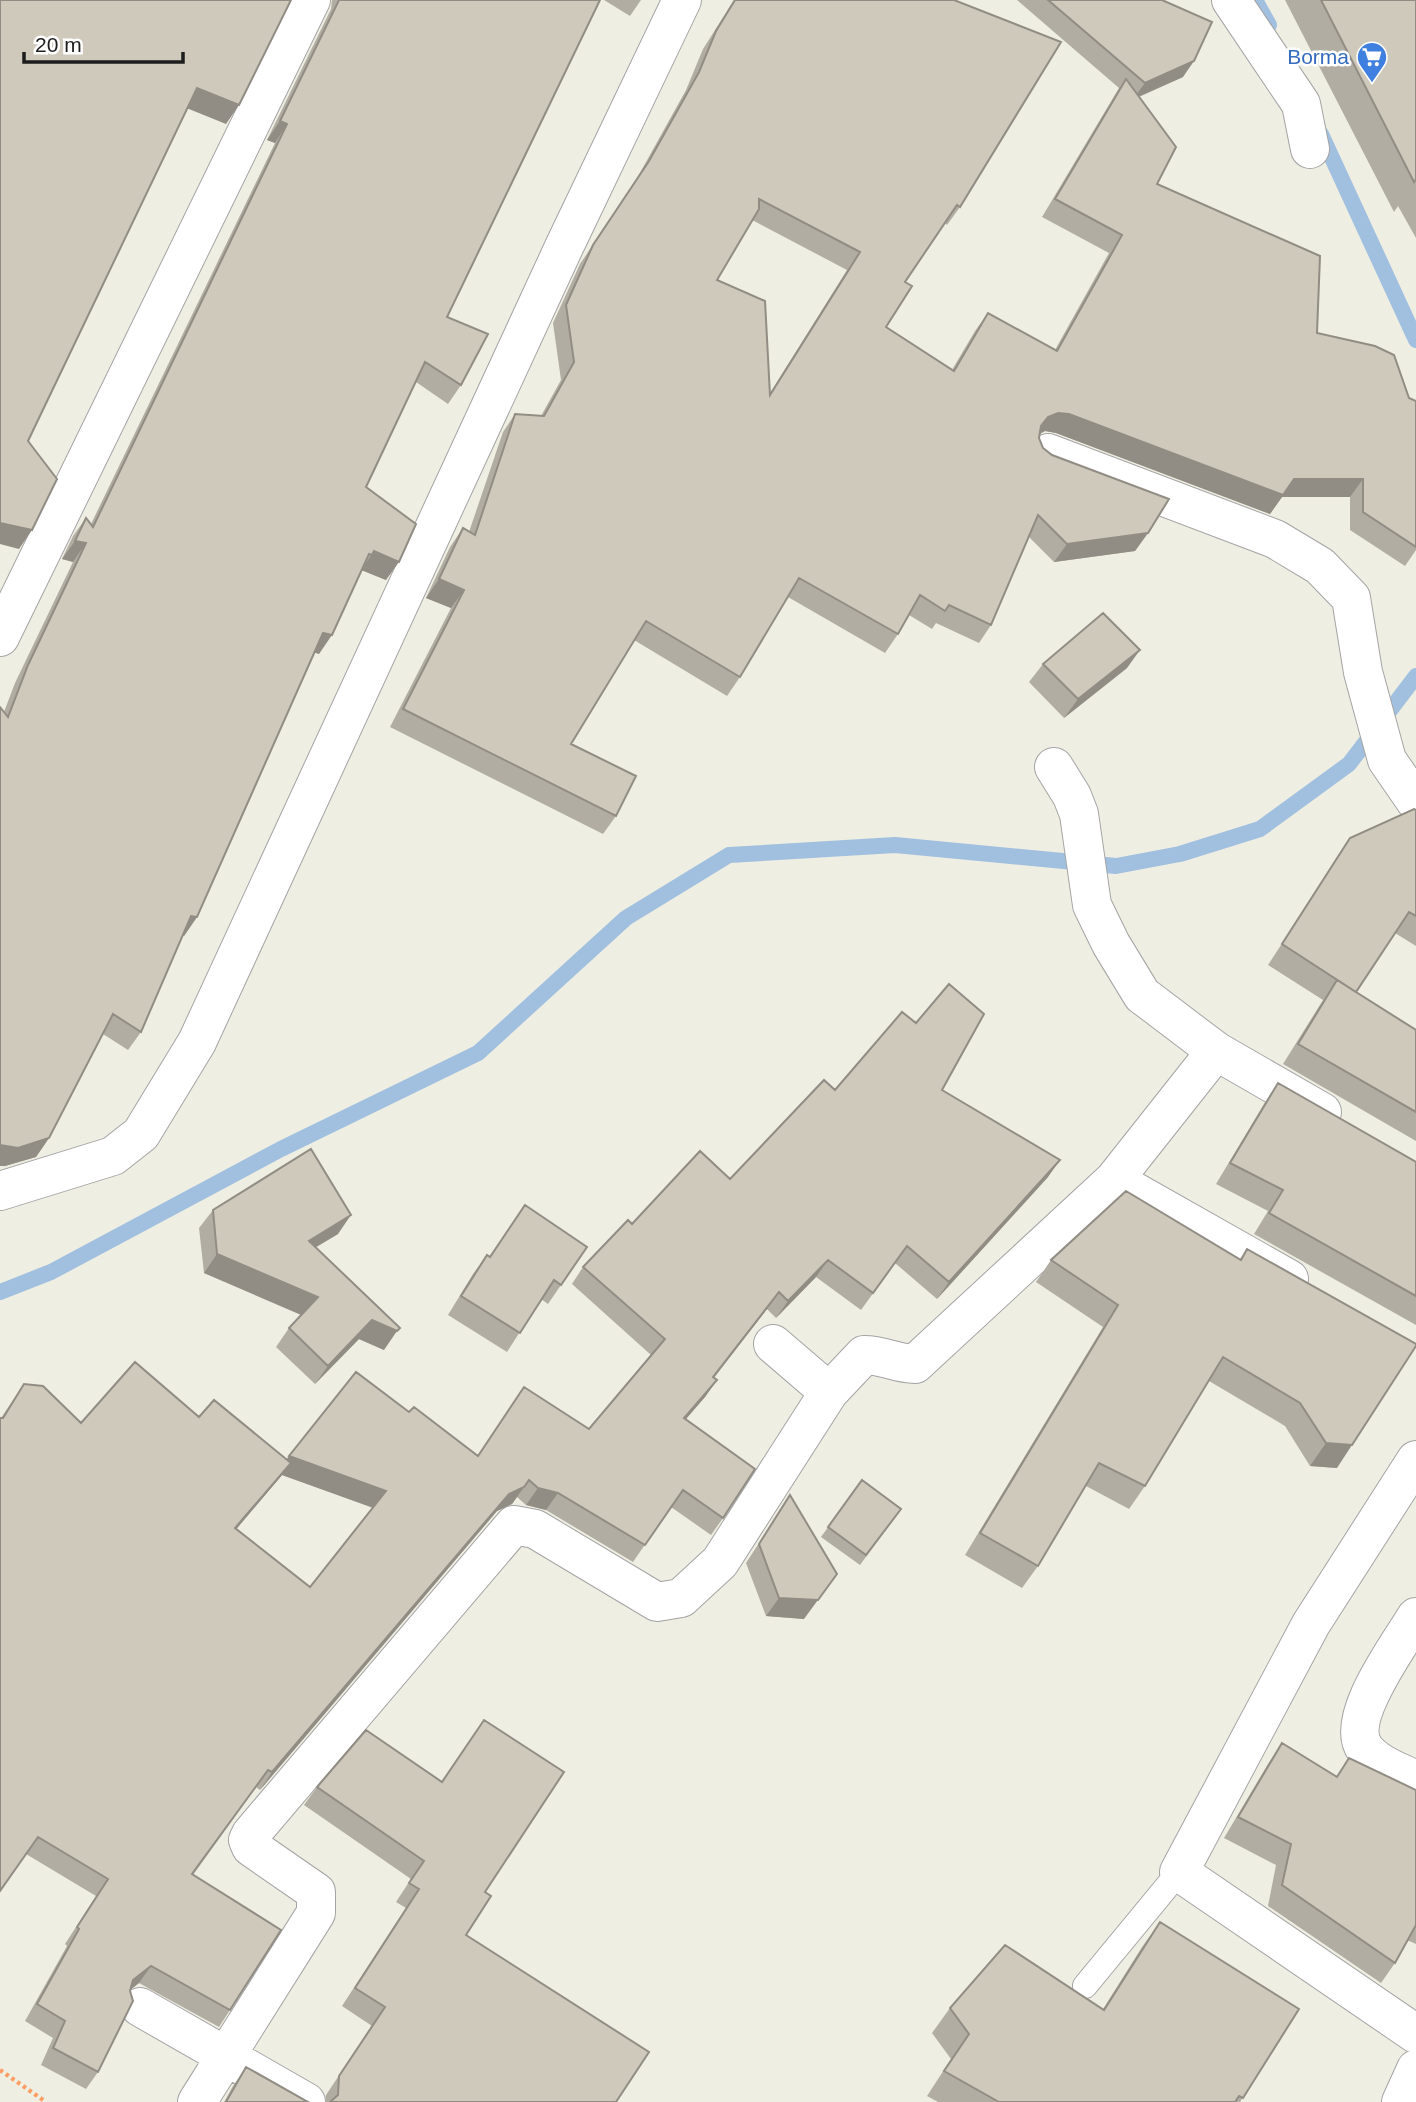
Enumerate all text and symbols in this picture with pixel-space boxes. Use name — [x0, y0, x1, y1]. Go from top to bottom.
scale bar — [24, 21, 184, 65]
text: 20 m — [35, 33, 82, 56]
supermarket icon: Borma — [1355, 40, 1389, 84]
place label: Borma — [1287, 45, 1349, 68]

